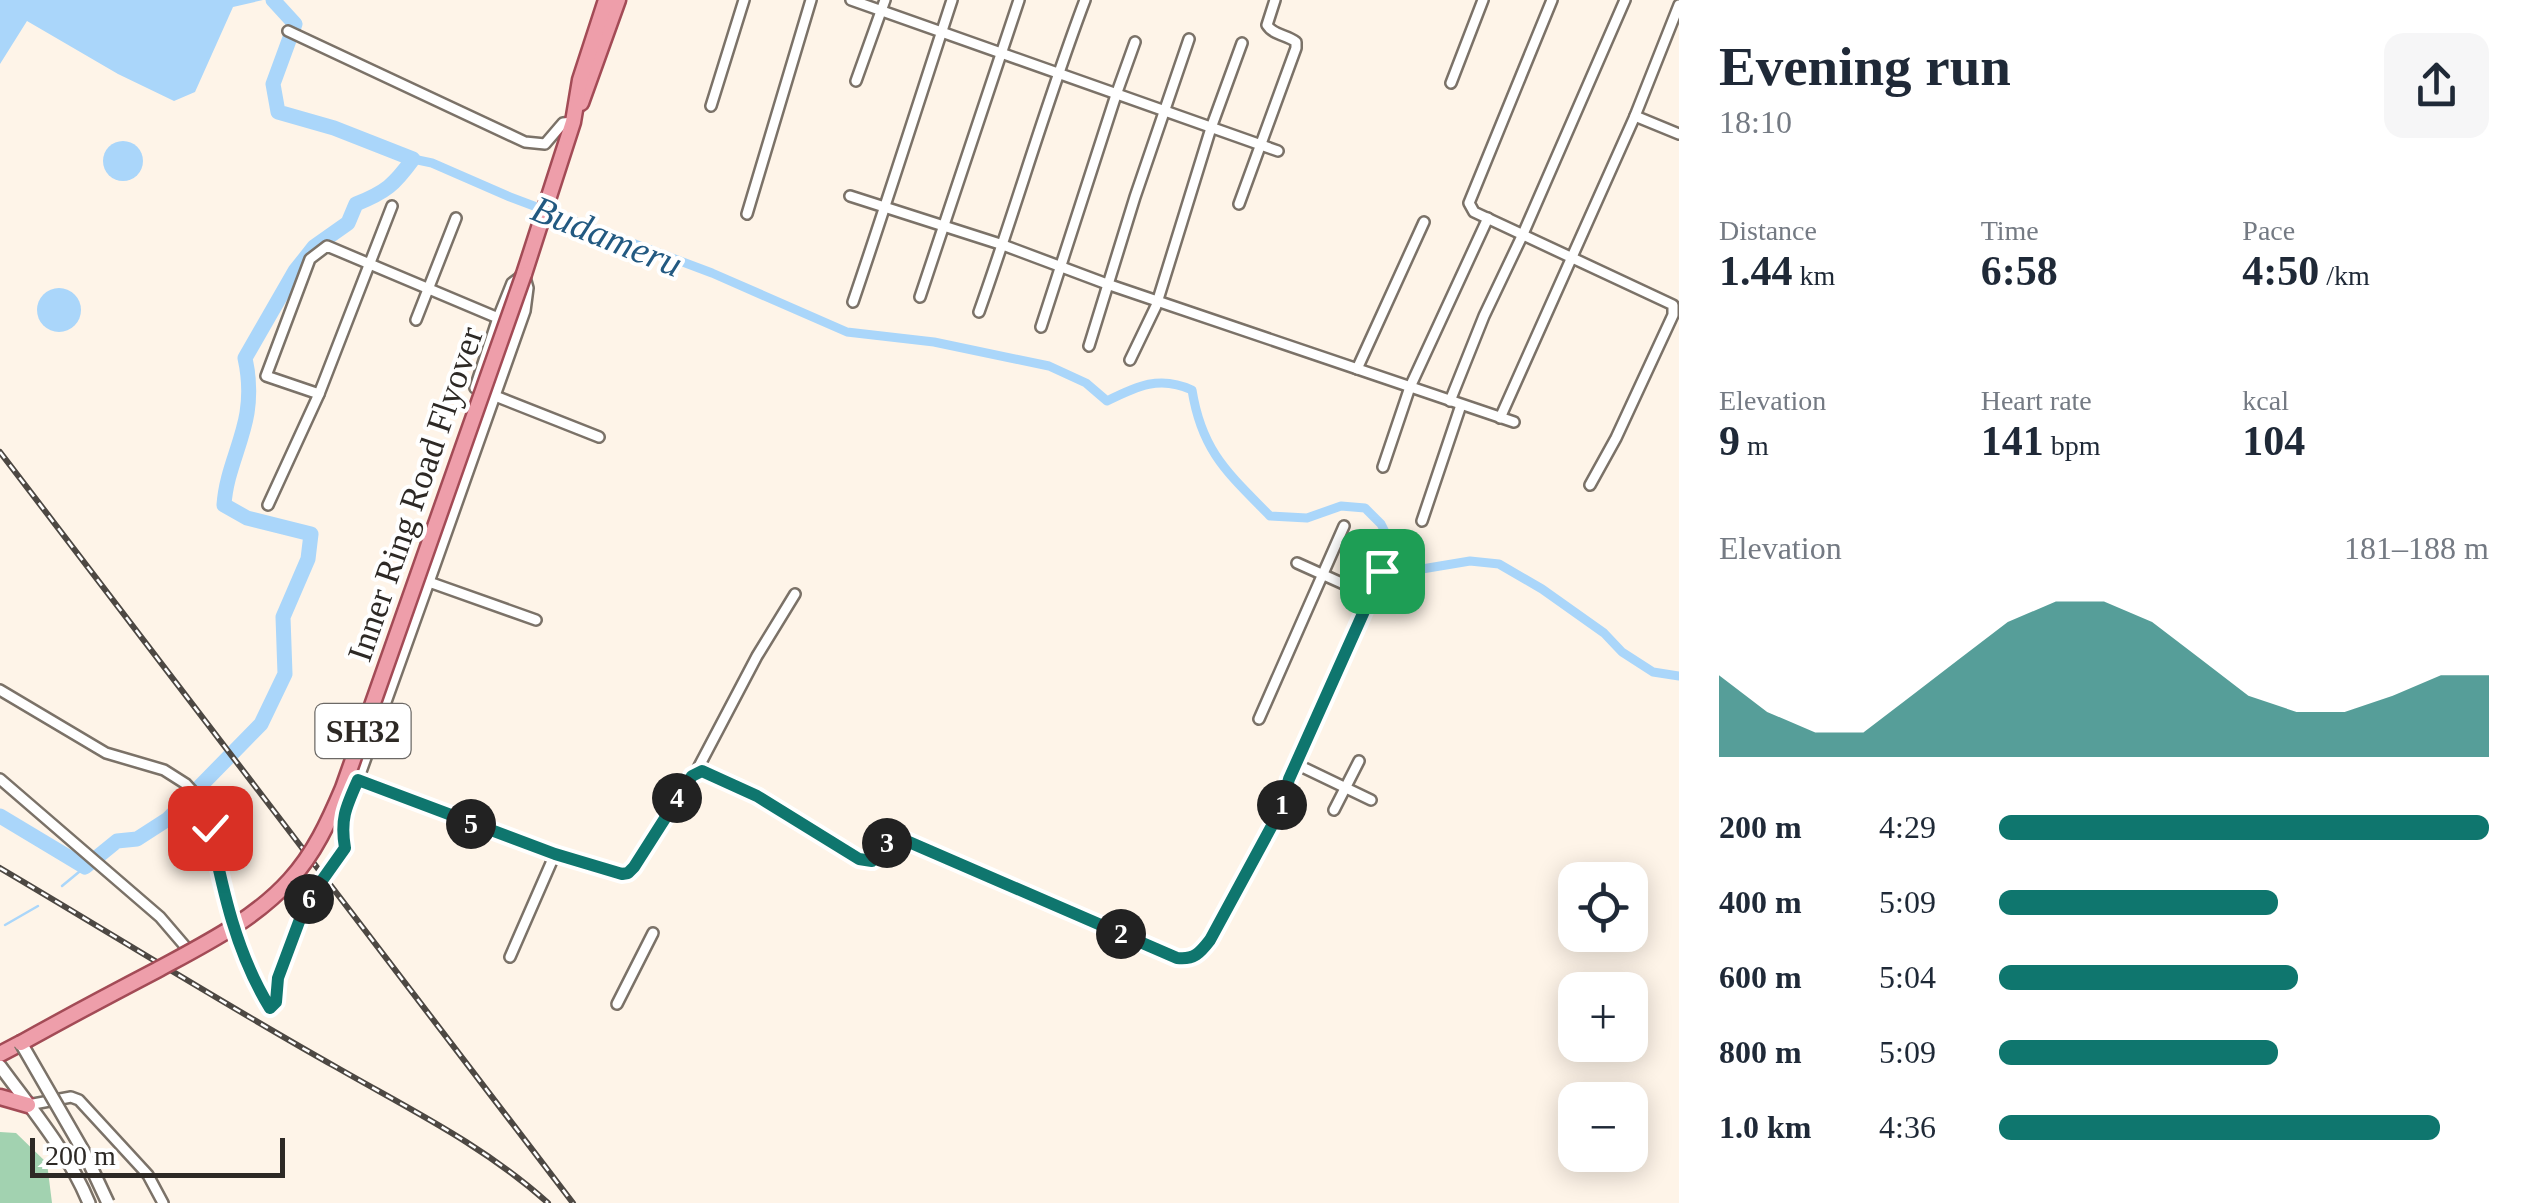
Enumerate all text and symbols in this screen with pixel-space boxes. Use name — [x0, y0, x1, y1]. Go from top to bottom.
button: share — [2384, 33, 2489, 138]
text: Evening run — [1719, 36, 2011, 97]
text: 18:10 — [1719, 104, 1792, 140]
water label: Budameru — [526, 187, 688, 285]
text: Distance — [1719, 215, 1817, 246]
text: Time — [1981, 215, 2039, 246]
text: Pace — [2242, 215, 2295, 246]
text: 1.44 — [1719, 248, 1793, 294]
text: 6:58 — [1981, 248, 2058, 294]
text: 4:50 — [2242, 248, 2319, 294]
text: km — [1793, 260, 1835, 291]
text: /km — [2319, 260, 2370, 291]
street label: Inner Ring Road Flyover — [340, 322, 491, 666]
text: Elevation — [1719, 385, 1826, 416]
text: Heart rate — [1981, 385, 2092, 416]
text: kcal — [2242, 385, 2289, 416]
text: 9 — [1719, 418, 1740, 464]
text: 141 — [1981, 418, 2044, 464]
text: 104 — [2242, 418, 2305, 464]
text: m — [1740, 430, 1769, 461]
text: bpm — [2044, 430, 2100, 461]
pin — [1340, 529, 1425, 614]
text: Elevation — [1719, 530, 1842, 566]
text: 181–188 m — [2344, 530, 2489, 566]
icon: arrive — [1355, 544, 1410, 599]
road number: SH32 — [316, 704, 410, 758]
pin: 4 — [652, 773, 702, 823]
pin: 1 — [1257, 780, 1307, 830]
text: 4 — [670, 782, 684, 813]
pin — [168, 786, 253, 871]
text: 1 — [1275, 789, 1289, 820]
pin: 5 — [446, 799, 496, 849]
icon: check — [183, 801, 238, 856]
text: 5 — [464, 808, 478, 839]
text: 200 m — [1719, 809, 1802, 845]
text: 4:29 — [1879, 809, 1936, 845]
pin: 3 — [862, 818, 912, 868]
text: 3 — [880, 827, 894, 858]
map controls — [1558, 862, 1648, 1172]
button: locate — [1558, 862, 1648, 952]
pin: 6 — [284, 874, 334, 924]
text: 6 — [302, 883, 316, 914]
text: 400 m — [1719, 884, 1802, 920]
text: 5:09 — [1879, 884, 1936, 920]
pin: 2 — [1096, 909, 1146, 959]
text: 2 — [1114, 918, 1128, 949]
text: 600 m — [1719, 959, 1802, 995]
text: 5:04 — [1879, 959, 1936, 995]
button: + — [1558, 972, 1648, 1062]
text: 800 m — [1719, 1034, 1802, 1070]
text: 5:09 — [1879, 1034, 1936, 1070]
button: − — [1558, 1082, 1648, 1172]
text: 1.0 km — [1719, 1109, 1811, 1145]
text: 4:36 — [1879, 1109, 1936, 1145]
scale bar — [30, 1133, 285, 1178]
text: 200 m — [45, 1140, 116, 1171]

